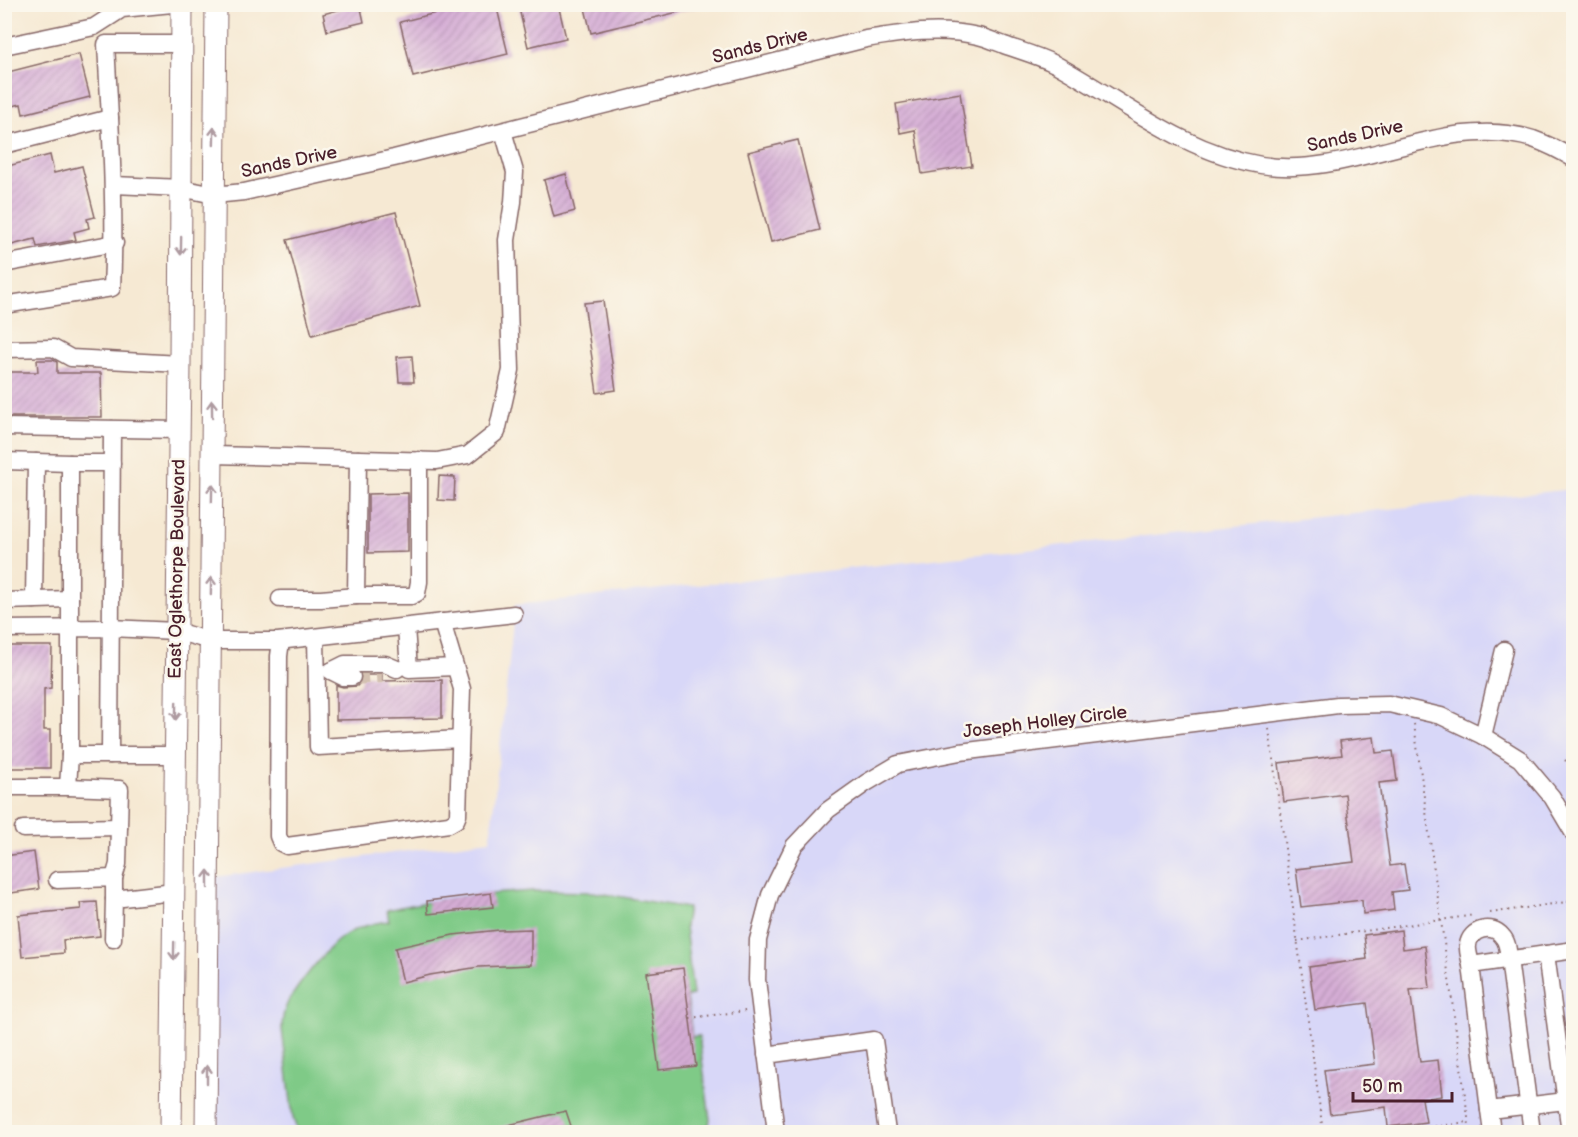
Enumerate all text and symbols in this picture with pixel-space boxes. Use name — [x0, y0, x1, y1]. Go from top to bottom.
street label: Sands Drive — [710, 24, 810, 68]
street label: Sands Drive — [1305, 116, 1405, 156]
one-way arrow — [208, 127, 220, 147]
street label: Sands Drive — [239, 142, 339, 182]
one-way arrow — [175, 236, 187, 256]
one-way arrow — [206, 400, 218, 420]
street label: East Oglethorpe Boulevard — [165, 459, 189, 679]
one-way arrow — [206, 483, 218, 503]
one-way arrow — [205, 576, 217, 596]
one-way arrow — [170, 700, 181, 720]
street label: Joseph Holley Circle — [962, 701, 1128, 742]
one-way arrow — [203, 870, 214, 890]
one-way arrow — [168, 940, 180, 960]
one-way arrow — [201, 1065, 213, 1085]
scale bar — [1353, 1065, 1452, 1103]
text: 50 m — [1362, 1076, 1403, 1097]

